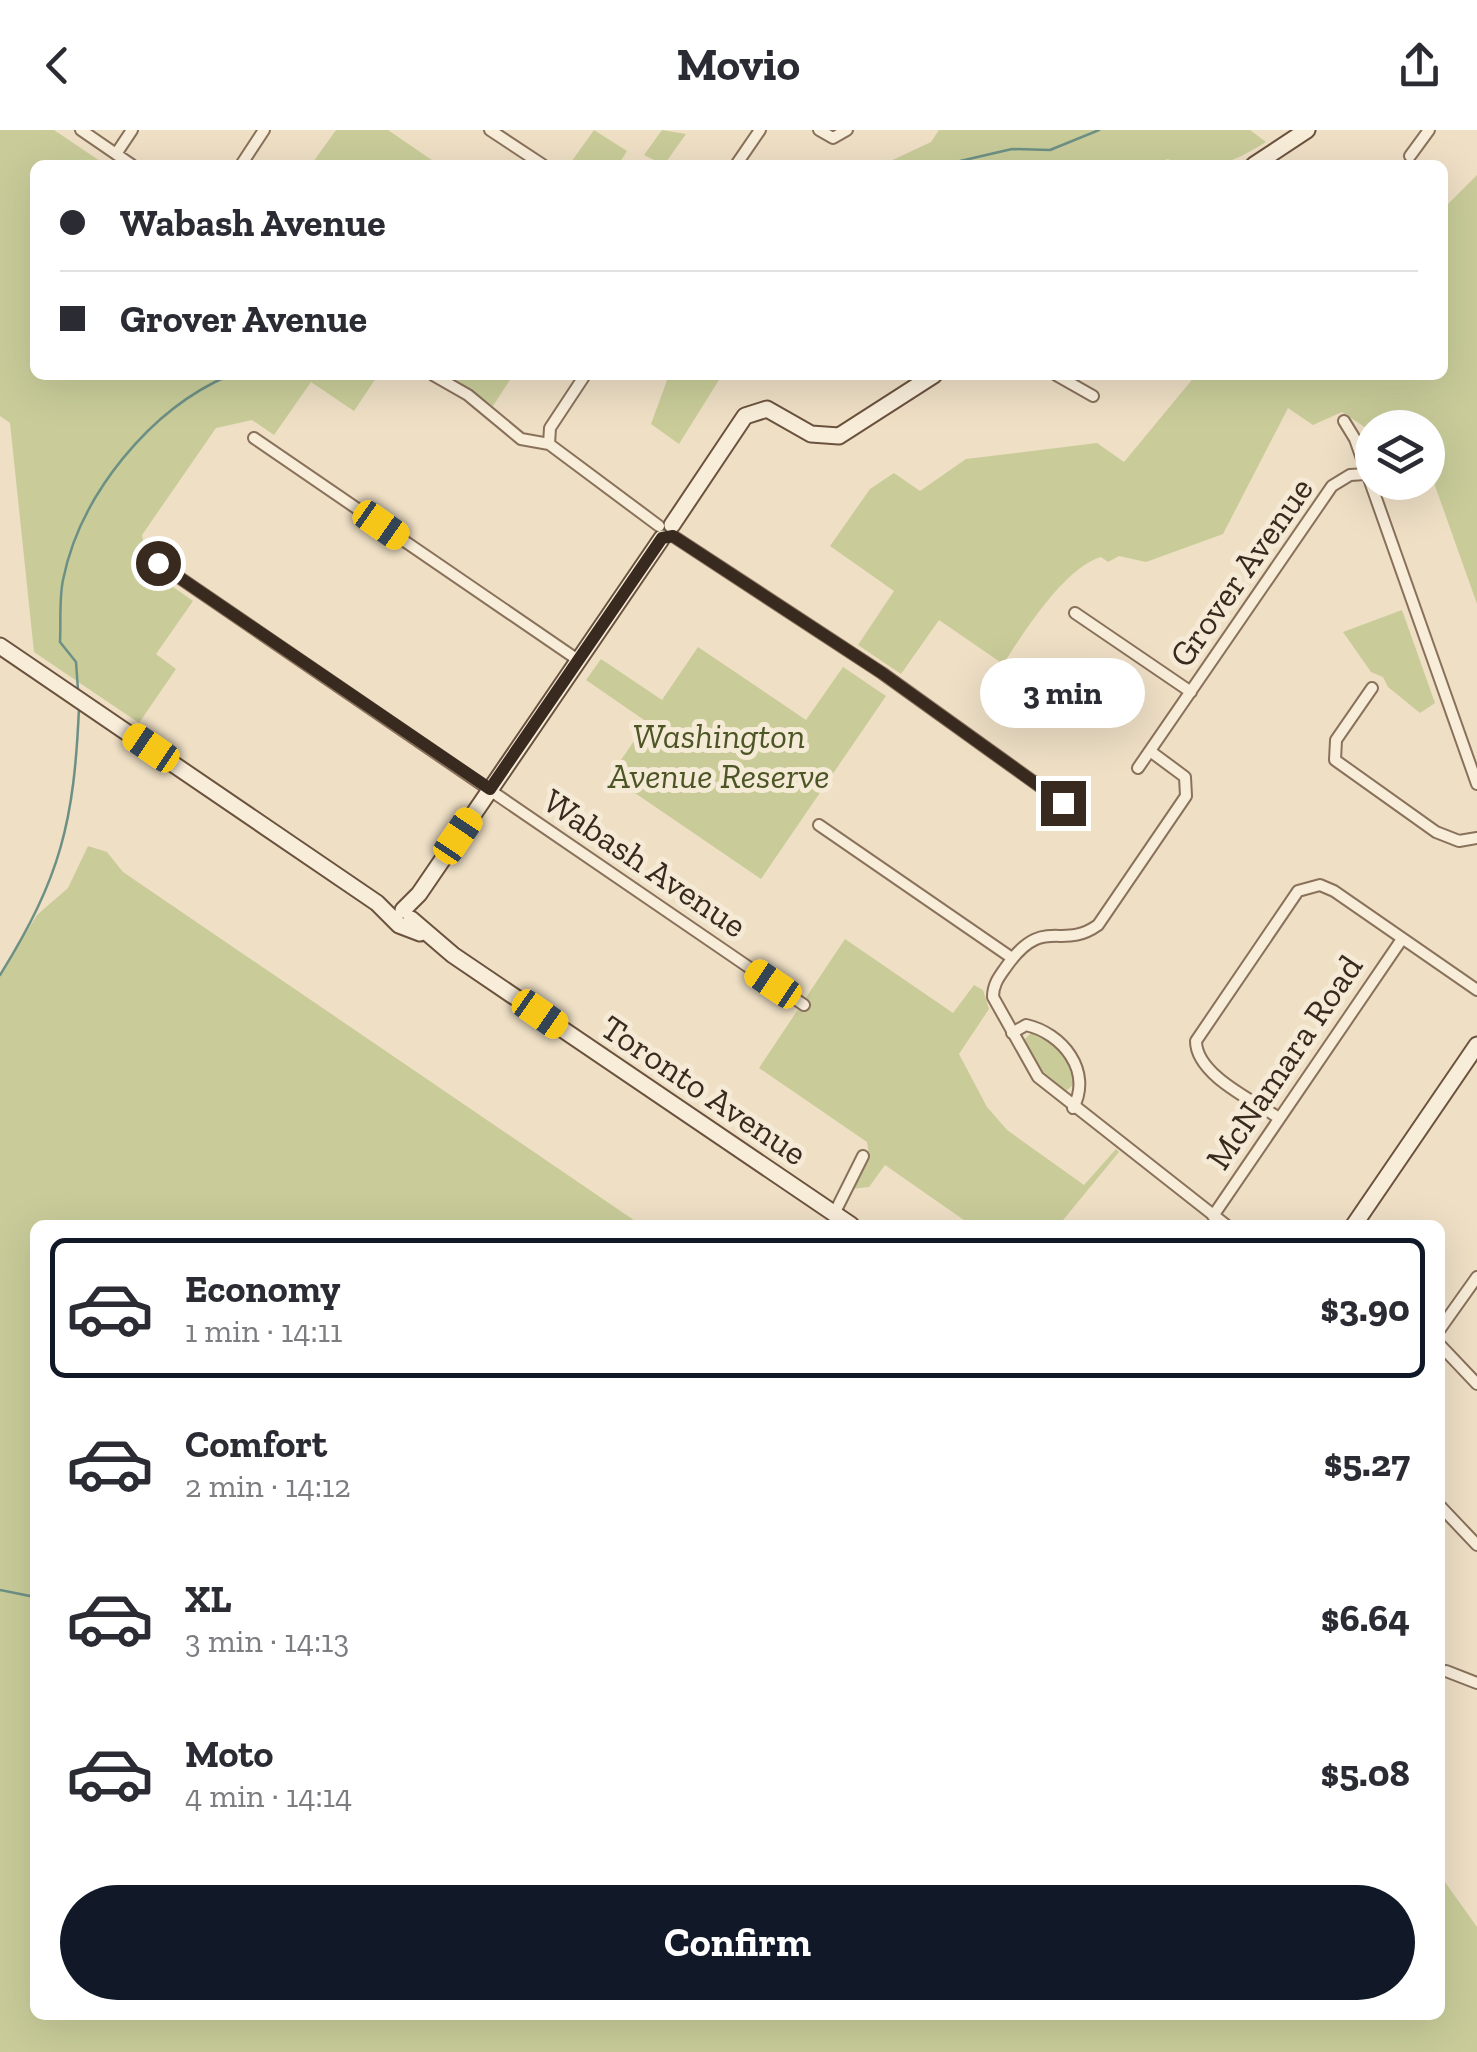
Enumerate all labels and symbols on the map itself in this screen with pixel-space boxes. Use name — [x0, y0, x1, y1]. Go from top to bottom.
street label: Grover Avenue — [1160, 469, 1322, 675]
car — [348, 496, 414, 554]
route start — [136, 541, 181, 586]
callout: 3 min — [980, 658, 1146, 728]
park label: Washington Avenue Reserve — [607, 715, 830, 797]
car — [118, 719, 184, 777]
street label: Wabash Avenue — [535, 780, 755, 946]
route end — [1041, 781, 1086, 826]
car — [429, 803, 487, 869]
street label: McNamara Road — [1197, 947, 1371, 1177]
car — [740, 955, 806, 1013]
car — [507, 985, 573, 1043]
street label: Toronto Avenue — [593, 1006, 815, 1174]

